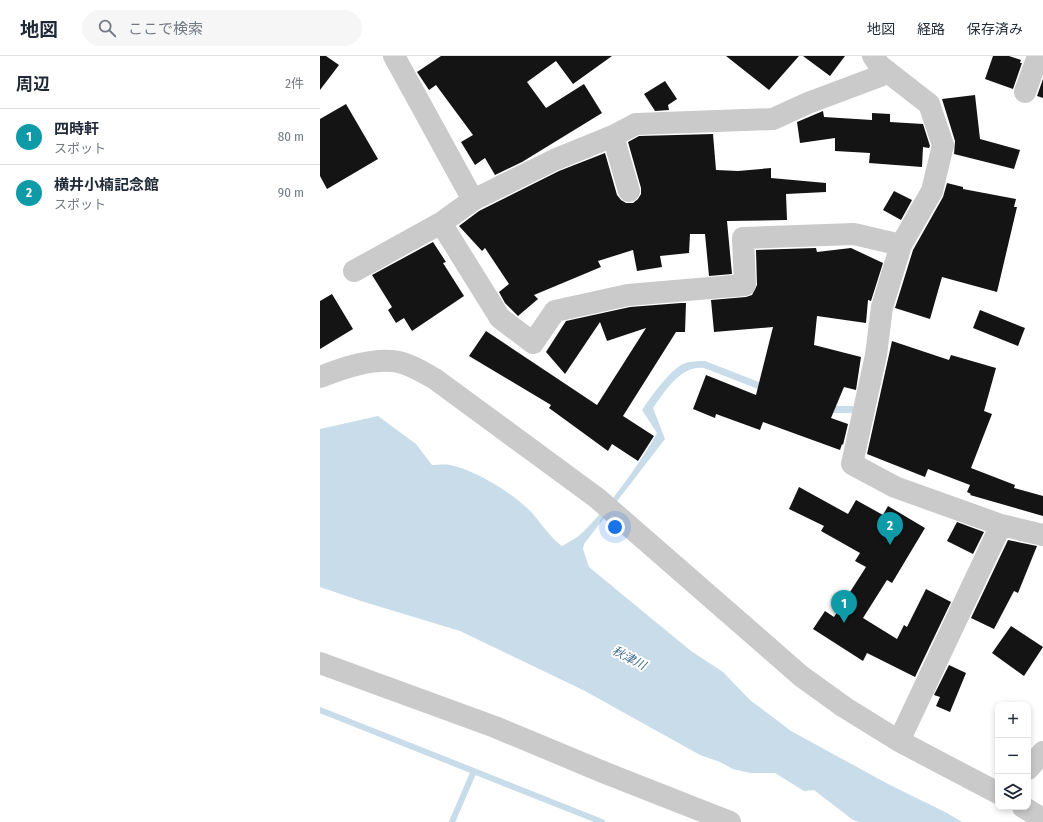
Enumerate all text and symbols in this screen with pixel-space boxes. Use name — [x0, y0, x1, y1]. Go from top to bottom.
search box — [82, 10, 362, 46]
icon: search — [96, 17, 118, 39]
text: 地図 — [20, 18, 58, 41]
text: ここで検索 — [128, 20, 203, 38]
text: 地図 — [867, 21, 895, 38]
text: 経路 — [917, 21, 945, 38]
text: 保存済み — [967, 21, 1023, 38]
text: 周辺 — [16, 74, 50, 95]
text: 2件 — [285, 76, 304, 91]
text: 四時軒 — [54, 120, 99, 138]
text: 1 — [26, 129, 32, 144]
text: 80 m — [278, 129, 304, 144]
text: スポット — [54, 141, 106, 156]
text: 横井小楠記念館 — [54, 176, 159, 194]
text: 2 — [26, 185, 32, 200]
text: 90 m — [278, 185, 304, 200]
text: スポット — [54, 197, 106, 212]
pin: 2 — [877, 512, 903, 545]
your location — [605, 517, 625, 537]
pin: 1 — [831, 590, 857, 623]
water label: 秋津川 — [610, 643, 650, 674]
map controls — [995, 702, 1031, 810]
button: + — [995, 702, 1031, 738]
button: − — [995, 738, 1031, 774]
button: layers — [995, 774, 1031, 810]

